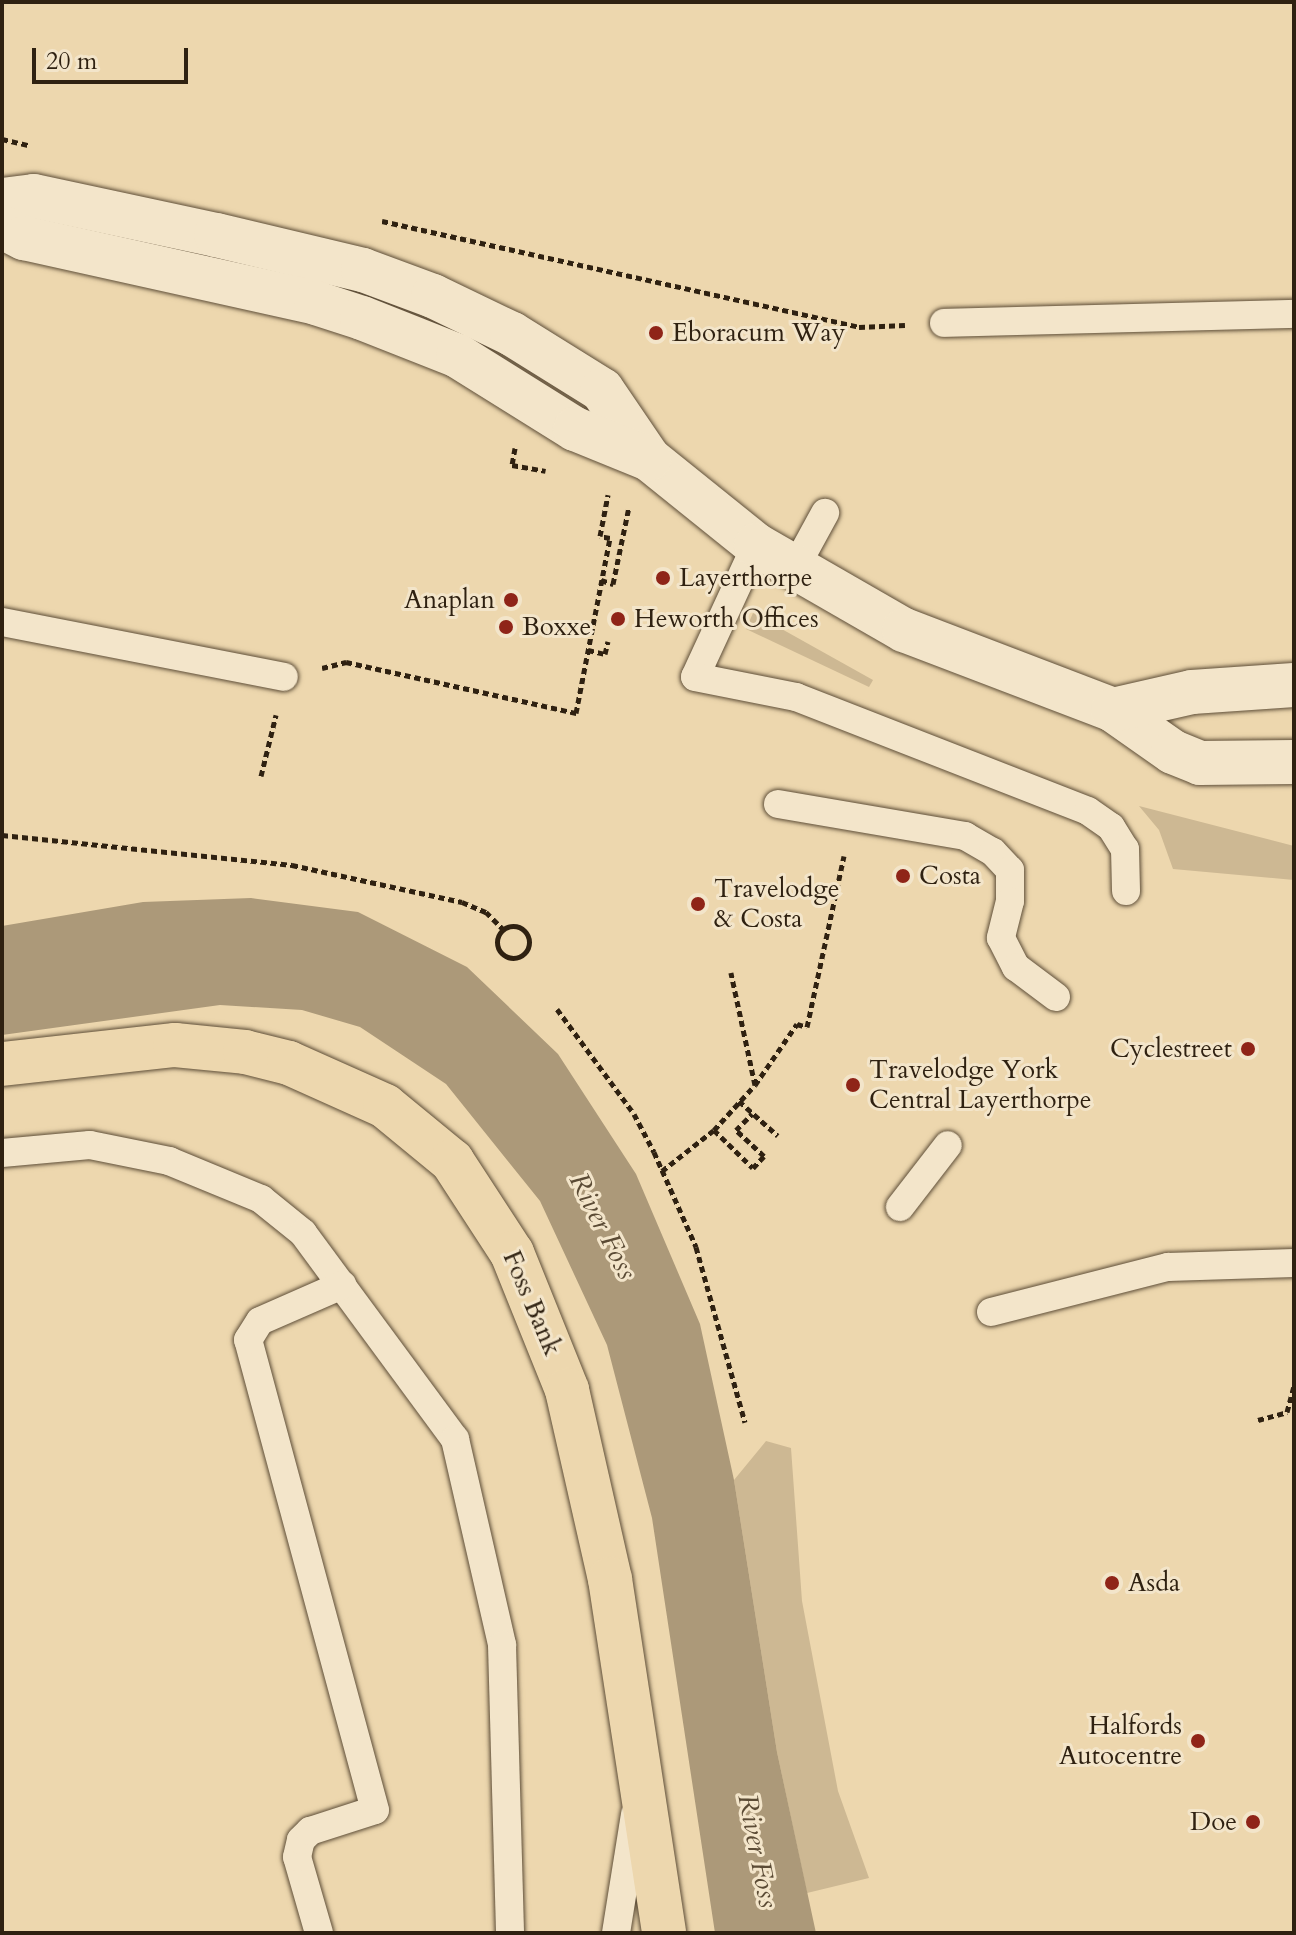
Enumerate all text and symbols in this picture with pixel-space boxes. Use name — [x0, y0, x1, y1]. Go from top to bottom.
scale bar — [36, 32, 192, 82]
text: 20 m — [46, 45, 97, 78]
place label: Eboracum Way — [672, 317, 846, 349]
marker: Eboracum Way — [647, 324, 665, 342]
place label: Layerthorpe — [679, 562, 813, 594]
marker: Layerthorpe — [654, 569, 672, 587]
place label: Anaplan — [404, 584, 495, 616]
marker: Anaplan — [502, 591, 520, 609]
place label: Heworth Offices — [634, 603, 819, 635]
marker: Heworth Offices — [609, 610, 627, 628]
place label: Boxxe — [522, 611, 591, 643]
marker: Boxxe — [497, 618, 515, 636]
place label: Costa — [919, 860, 981, 892]
marker: Costa — [894, 867, 912, 885]
place label: Travelodge & Costa — [714, 873, 840, 934]
marker: Travelodge & Costa — [689, 895, 707, 913]
place label: Cyclestreet — [1110, 1033, 1232, 1065]
marker: Cyclestreet — [1239, 1040, 1257, 1058]
place label: Travelodge York Central Layerthorpe — [869, 1054, 1092, 1116]
marker: Travelodge York Central Layerthorpe — [844, 1076, 862, 1094]
water label: River Foss — [562, 1167, 644, 1285]
street label: Foss Bank — [496, 1246, 568, 1360]
place label: Asda — [1128, 1567, 1180, 1599]
marker: Asda — [1103, 1574, 1121, 1592]
place label: Halfords Autocentre — [1059, 1710, 1182, 1772]
marker: Halfords Autocentre — [1189, 1732, 1207, 1750]
water label: River Foss — [731, 1791, 785, 1911]
place label: Doe — [1190, 1806, 1237, 1838]
marker: Doe — [1244, 1813, 1262, 1831]

